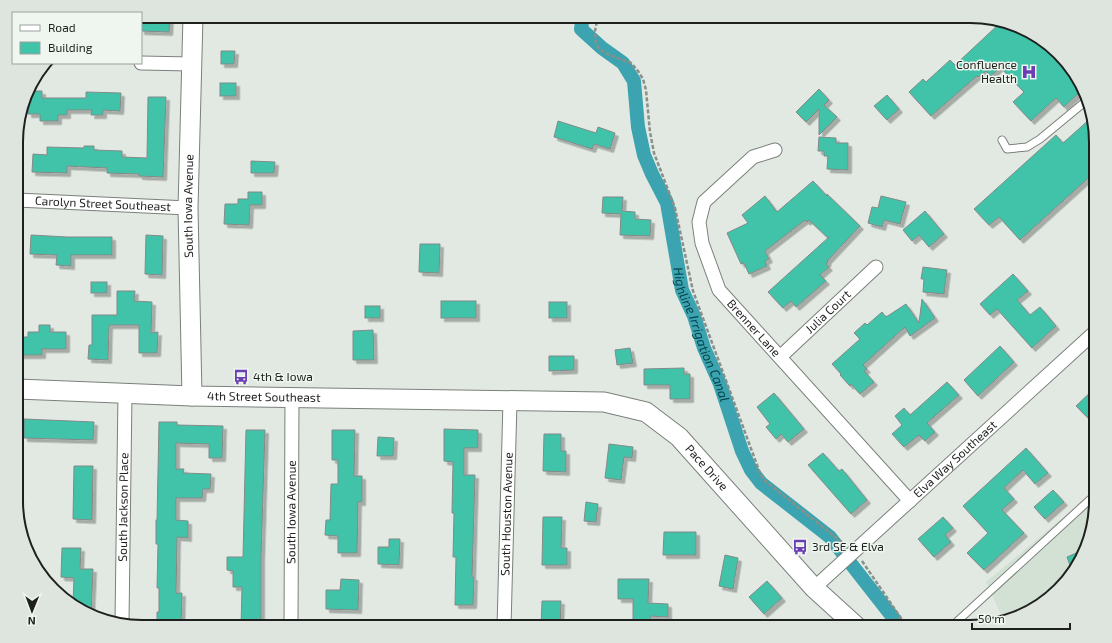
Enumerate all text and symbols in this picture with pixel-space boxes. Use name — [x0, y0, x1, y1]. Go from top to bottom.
legend — [12, 12, 142, 64]
text: Road — [48, 20, 76, 34]
text: Building — [48, 40, 93, 54]
place label: Confluence Health — [956, 57, 1017, 85]
hospital icon: Confluence Health — [1020, 63, 1038, 81]
street label: South Iowa Avenue — [180, 154, 195, 258]
street label: Carolyn Street Southeast — [35, 193, 172, 213]
water label: Highline Irrigation Canal — [670, 266, 733, 404]
street label: Julia Court — [802, 286, 853, 336]
street label: Brenner Lane — [725, 296, 784, 359]
bus stop icon: 4th & Iowa — [232, 368, 250, 386]
place label: 4th & Iowa — [253, 369, 313, 383]
street label: 4th Street Southeast — [207, 388, 321, 404]
street label: Elva Way Southeast — [910, 417, 999, 500]
street label: Pace Drive — [683, 441, 731, 493]
street label: South Jackson Place — [115, 452, 130, 562]
street label: South Houston Avenue — [497, 452, 515, 576]
street label: South Iowa Avenue — [283, 460, 298, 564]
bus stop icon: 3rd SE & Elva — [791, 538, 809, 556]
place label: 3rd SE & Elva — [812, 539, 884, 553]
north arrow — [12, 591, 52, 631]
scale bar — [972, 605, 1070, 631]
text: 50 m — [978, 611, 1005, 625]
text: N — [28, 615, 36, 628]

